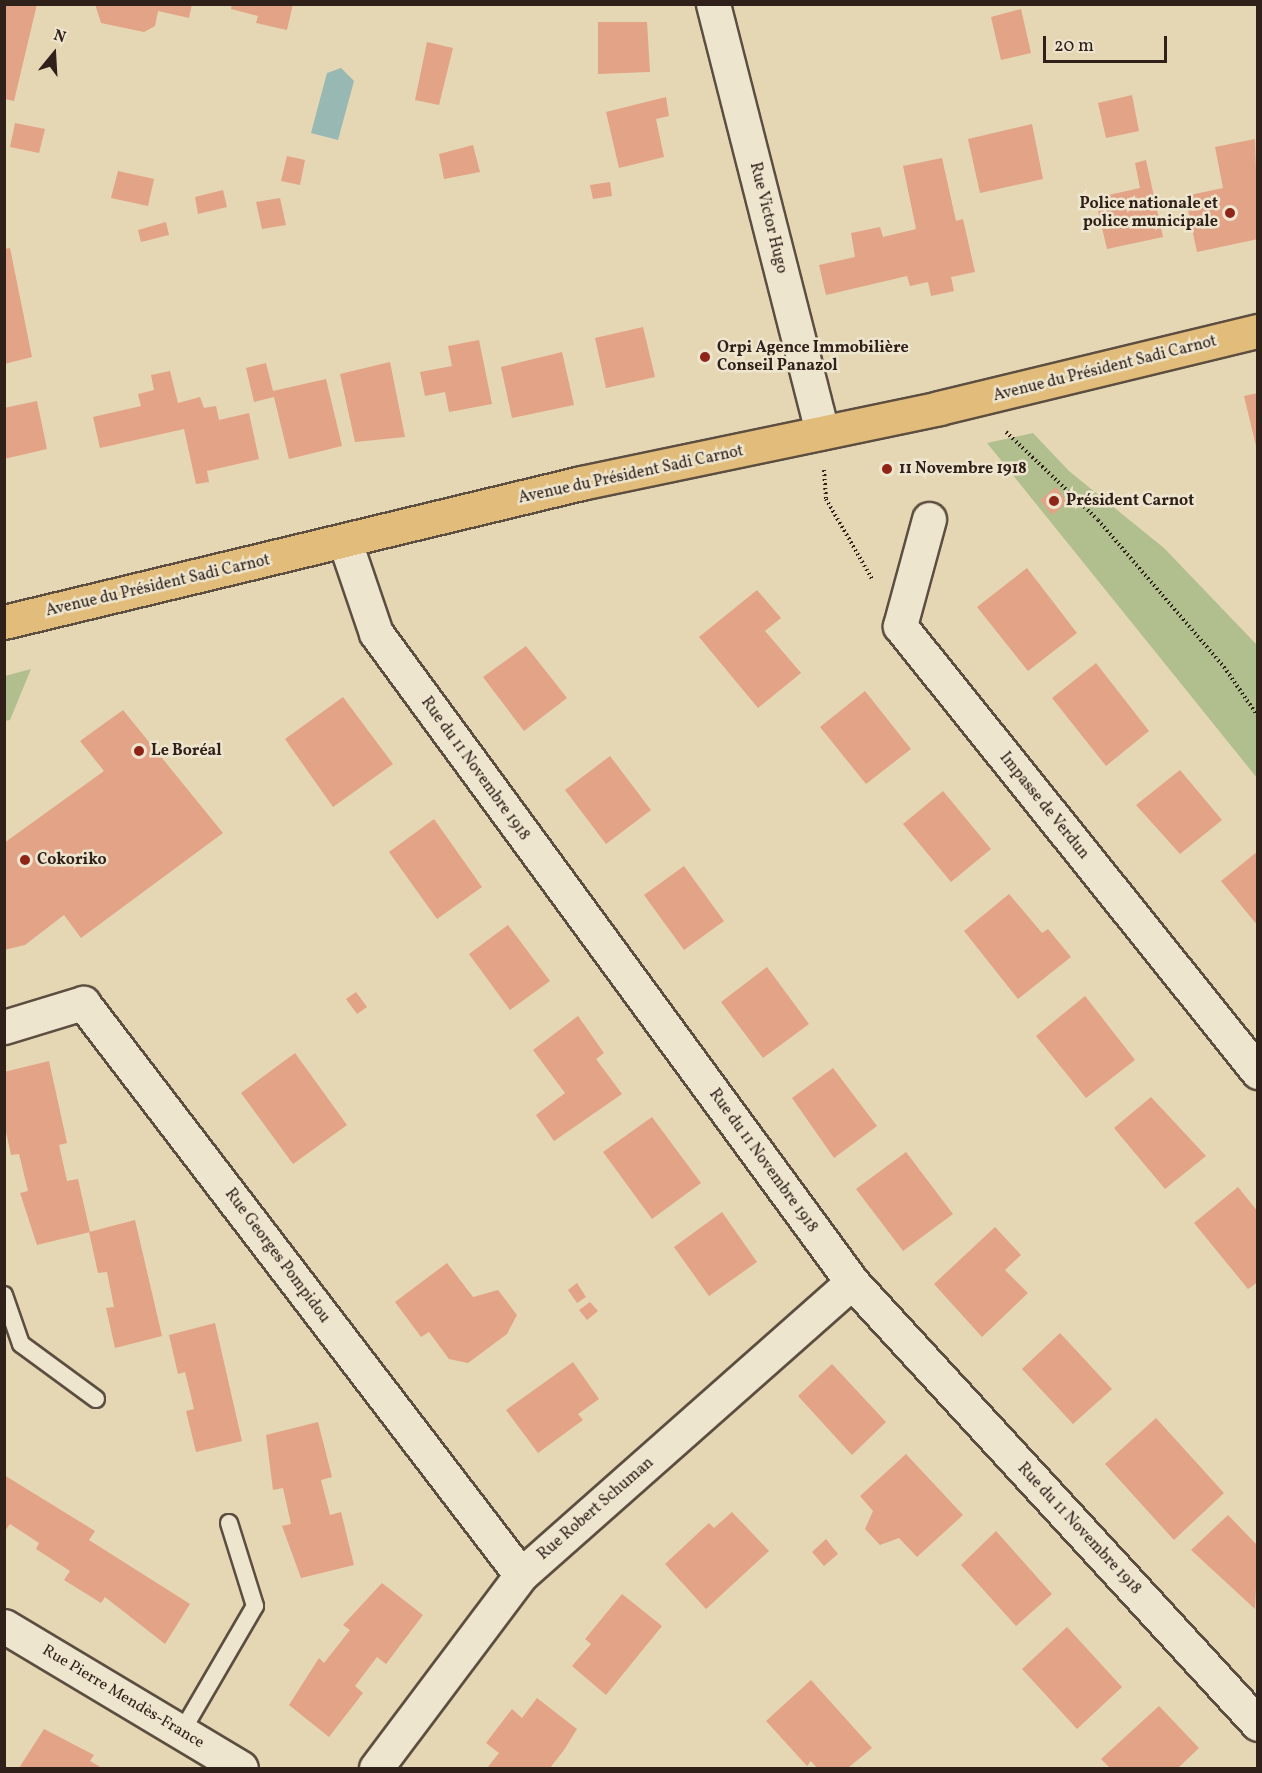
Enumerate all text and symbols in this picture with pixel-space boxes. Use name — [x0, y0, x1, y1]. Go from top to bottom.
north arrow — [24, 24, 84, 84]
scale bar — [1046, 24, 1170, 62]
text: N — [51, 25, 68, 49]
text: 20 m — [1054, 34, 1094, 59]
street label: Rue Victor Hugo — [745, 160, 791, 276]
place label: Police nationale et police municipale — [1079, 194, 1218, 232]
marker: Police nationale et police municipale — [1223, 206, 1237, 220]
street label: Avenue du Président Sadi Carnot — [991, 332, 1219, 406]
place label: Orpi Agence Immobilière Conseil Panazol — [717, 338, 909, 376]
marker: Orpi Agence Immobilière Conseil Panazol — [698, 350, 712, 364]
street label: Avenue du Président Sadi Carnot — [517, 442, 745, 508]
place label: 11 Novembre 1918 — [899, 459, 1027, 479]
marker: 11 Novembre 1918 — [880, 462, 894, 476]
place label: Président Carnot — [1066, 491, 1194, 511]
marker: Président Carnot — [1047, 494, 1061, 508]
street label: Avenue du Président Sadi Carnot — [44, 551, 272, 621]
street label: Rue du 11 Novembre 1918 — [416, 693, 534, 845]
place label: Le Boréal — [151, 741, 222, 761]
marker: Le Boréal — [132, 744, 146, 758]
street label: Impasse de Verdun — [995, 748, 1093, 864]
place label: Cokoriko — [37, 850, 107, 870]
marker: Cokoriko — [18, 853, 32, 867]
street label: Rue du 11 Novembre 1918 — [704, 1085, 822, 1237]
street label: Rue Georges Pompidou — [220, 1185, 334, 1327]
street label: Rue Robert Schuman — [534, 1453, 658, 1565]
street label: Rue du 11 Novembre 1918 — [1013, 1459, 1145, 1599]
street label: Rue Pierre Mendès-France — [39, 1641, 207, 1753]

